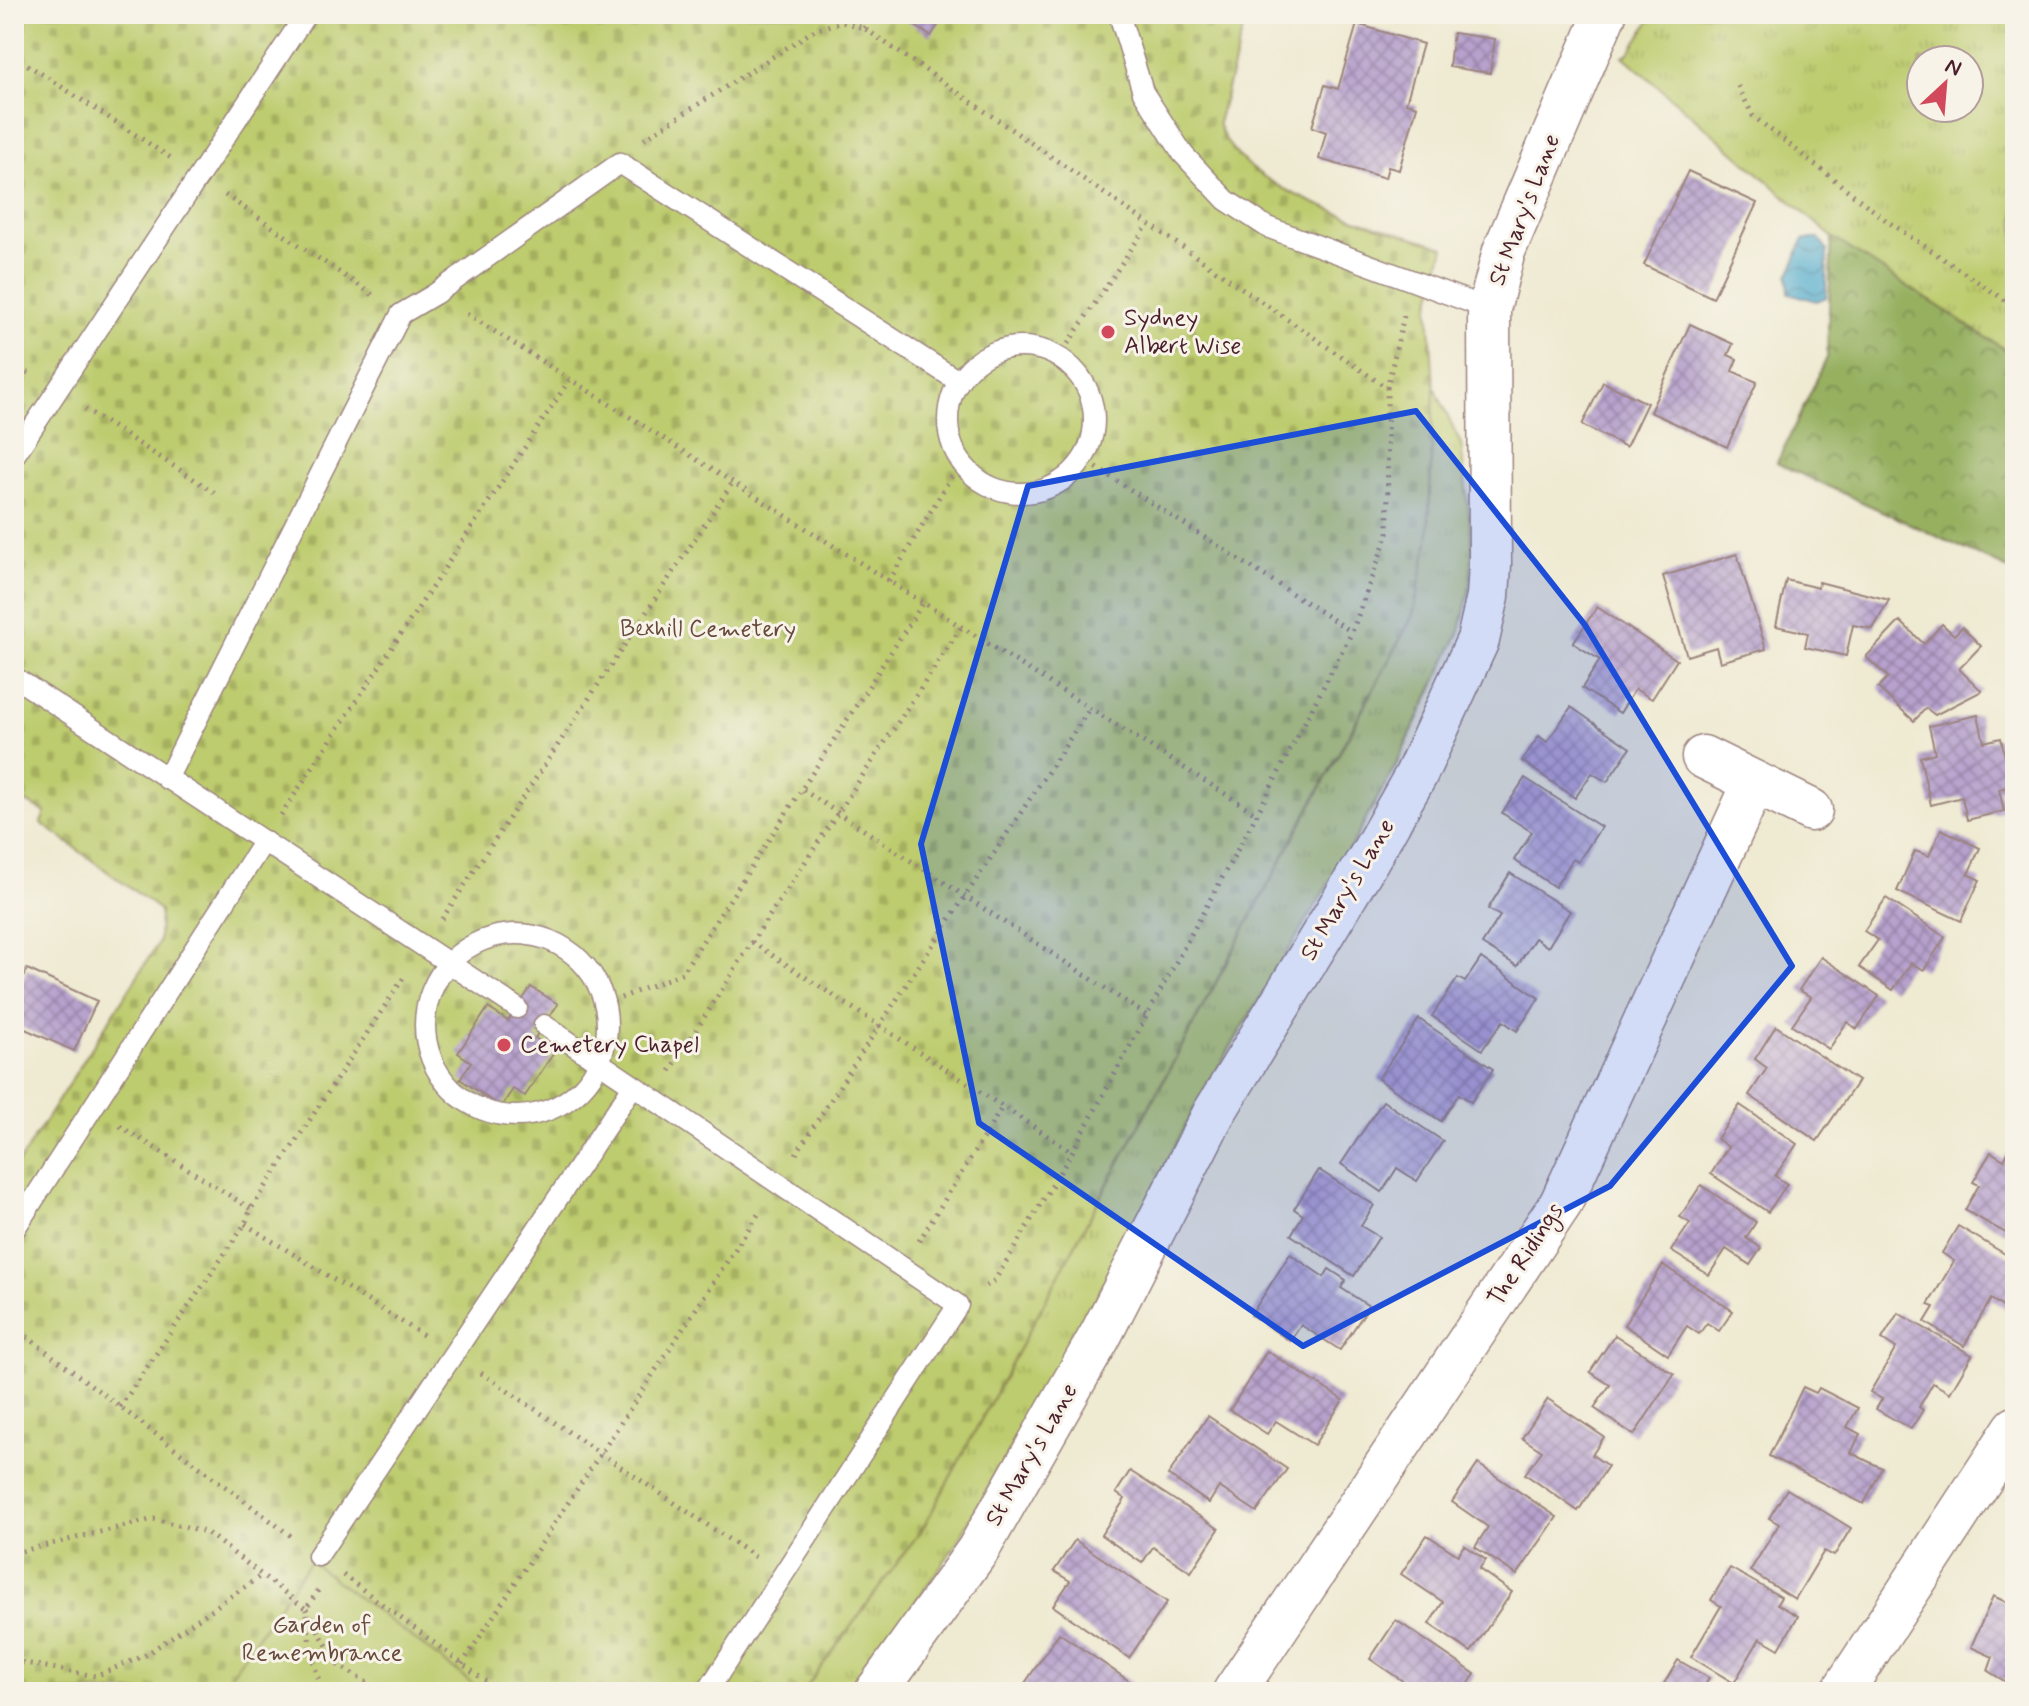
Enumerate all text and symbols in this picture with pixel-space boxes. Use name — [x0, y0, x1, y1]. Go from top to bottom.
north arrow — [1905, 44, 1985, 124]
text: N — [1940, 52, 1966, 84]
street label: St Mary's Lane — [1482, 130, 1568, 290]
place label: Sydney Albert Wise — [1124, 303, 1241, 362]
marker: Sydney Albert Wise — [1099, 323, 1117, 341]
park label: Bexhill Cemetery — [620, 614, 796, 645]
street label: St Mary's Lane — [1294, 813, 1402, 967]
place label: Cemetery Chapel — [520, 1030, 699, 1061]
marker: Cemetery Chapel — [495, 1036, 513, 1054]
street label: The Ridings — [1481, 1197, 1573, 1314]
street label: St Mary's Lane — [979, 1378, 1085, 1532]
park label: Garden of Remembrance — [242, 1610, 402, 1669]

